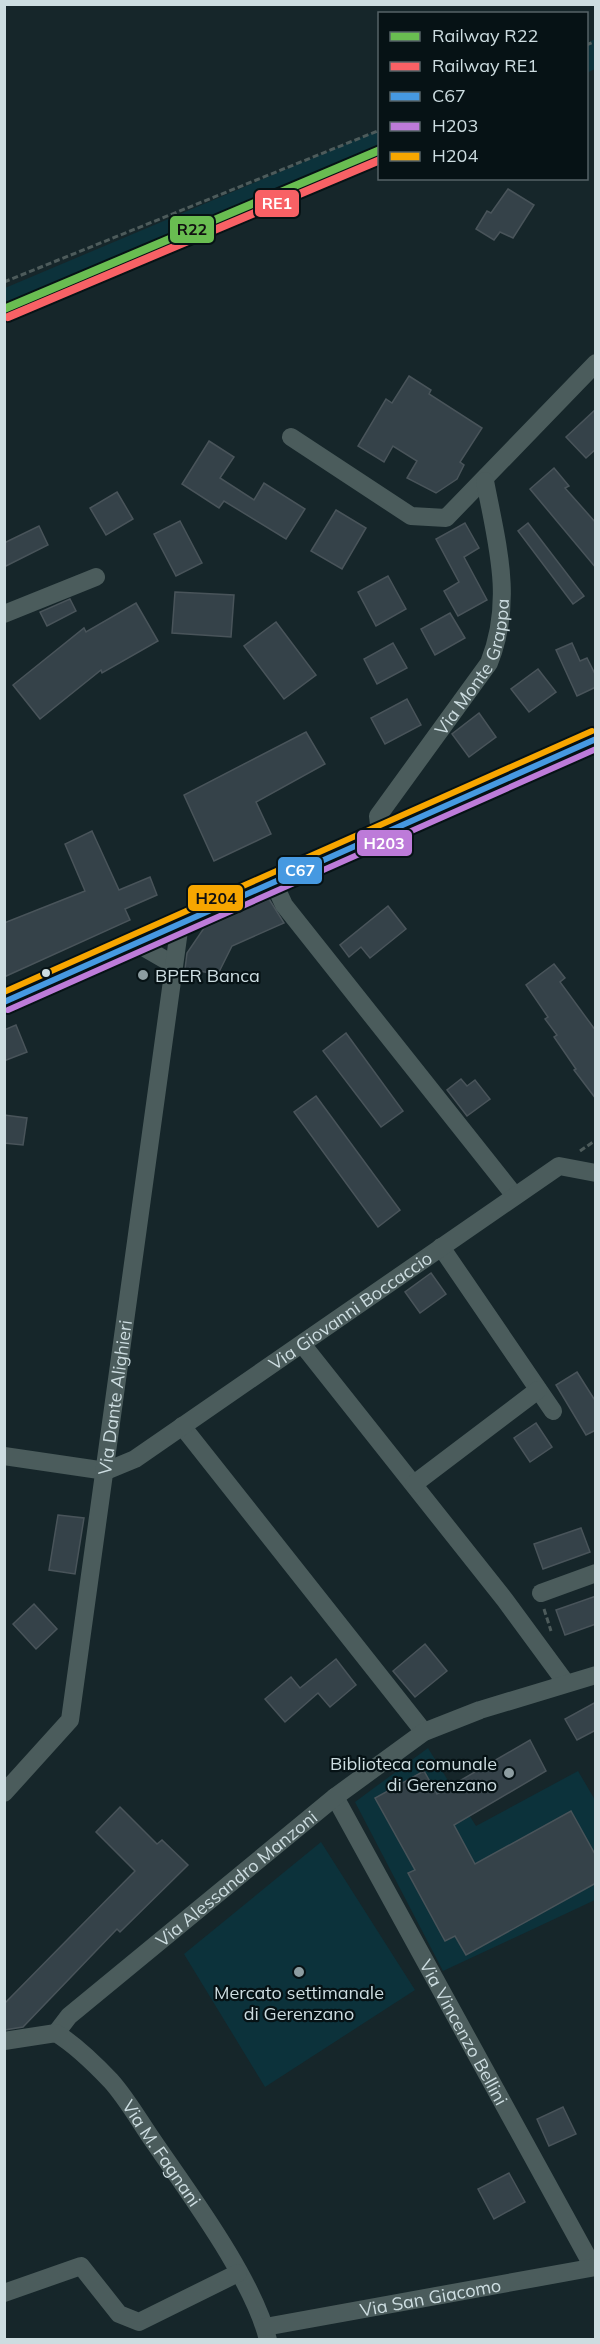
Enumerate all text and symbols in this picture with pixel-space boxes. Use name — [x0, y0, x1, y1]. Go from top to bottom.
legend — [378, 12, 588, 180]
text: Railway R22 — [432, 24, 538, 47]
text: Railway RE1 — [432, 54, 538, 77]
text: C67 — [432, 84, 466, 107]
text: H203 — [432, 114, 478, 137]
text: H204 — [432, 144, 478, 167]
line badge: RE1 — [254, 189, 300, 218]
text: RE1 — [262, 193, 292, 213]
line badge: R22 — [169, 215, 215, 244]
text: R22 — [177, 219, 207, 239]
street label: Via Monte Grappa — [429, 598, 513, 740]
line badge: H203 — [356, 829, 413, 857]
text: H203 — [363, 833, 405, 853]
line badge: C67 — [277, 856, 323, 885]
text: C67 — [285, 860, 315, 880]
line badge: H204 — [187, 884, 244, 912]
text: H204 — [195, 888, 237, 908]
place label: BPER Banca — [155, 964, 260, 987]
unlabelled marker — [40, 967, 52, 979]
marker: BPER Banca — [136, 968, 150, 982]
street label: Via Giovanni Boccaccio — [264, 1246, 436, 1375]
street label: Via Dante Alighieri — [92, 1319, 137, 1476]
place label: Biblioteca comunale di Gerenzano — [330, 1752, 497, 1796]
marker: Biblioteca comunale di Gerenzano — [502, 1766, 516, 1780]
street label: Via Alessandro Manzoni — [151, 1805, 322, 1952]
street label: Via Vincenzo Bellini — [415, 1955, 513, 2109]
marker: Mercato settimanale di Gerenzano — [292, 1965, 306, 1979]
place label: Mercato settimanale di Gerenzano — [214, 1981, 384, 2025]
street label: Via M. Fagnani — [117, 2095, 206, 2211]
street label: Via San Giacomo — [358, 2273, 503, 2321]

